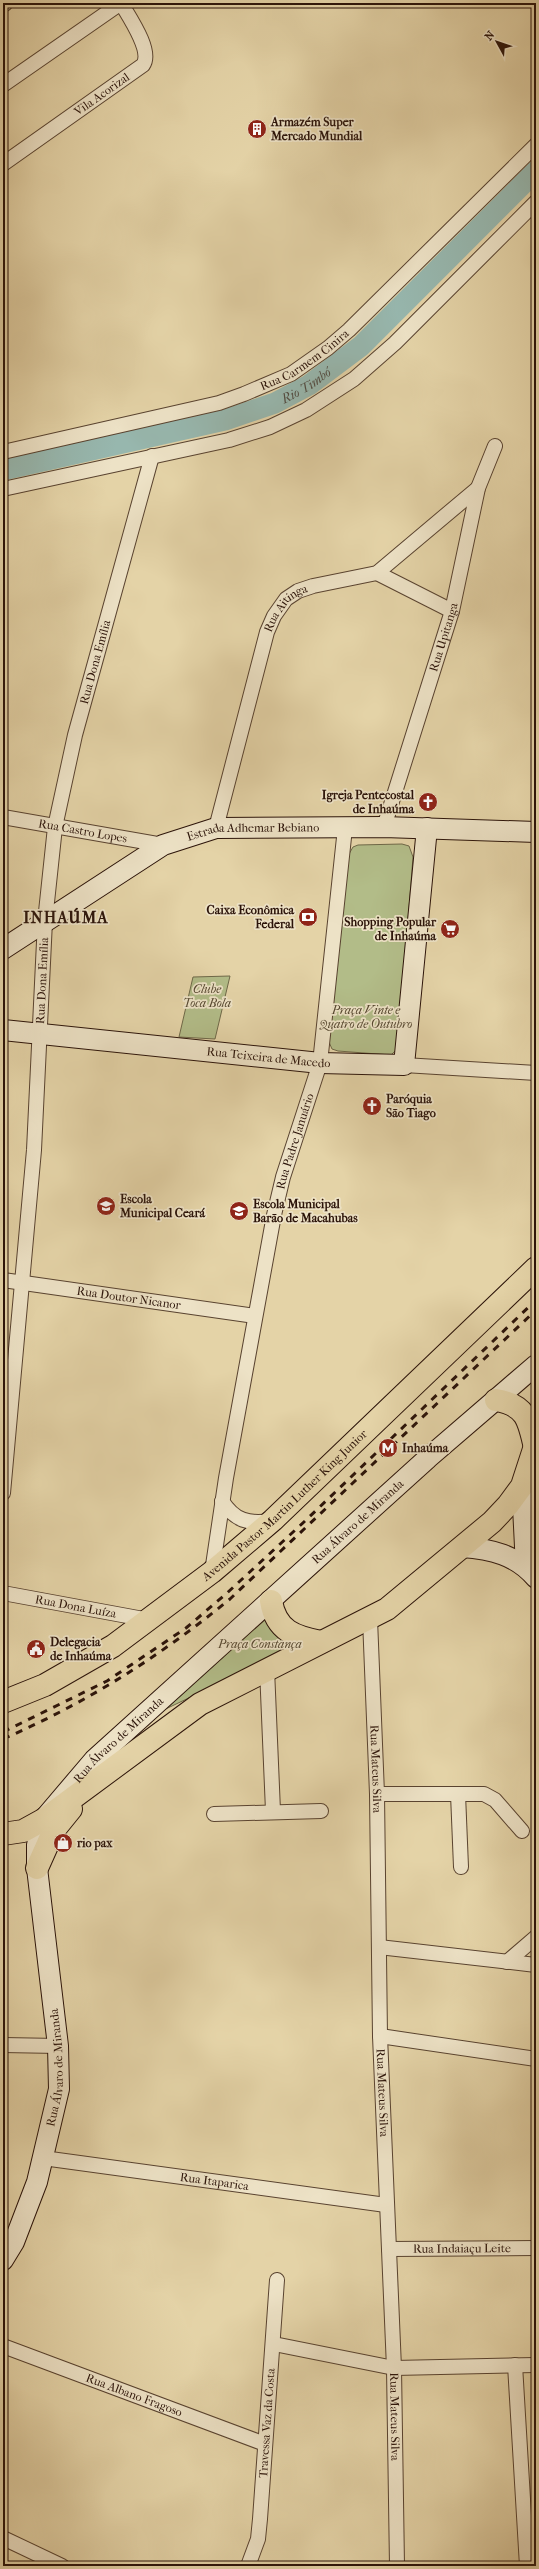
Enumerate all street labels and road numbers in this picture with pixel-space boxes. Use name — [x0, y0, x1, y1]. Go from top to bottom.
street label: Vila Acorizal — [71, 69, 133, 119]
street label: Rua Carmem Cinira — [258, 326, 352, 393]
street label: Rua Aitinga — [261, 581, 310, 634]
street label: Rua Upitanga — [426, 601, 461, 673]
street label: Rua Dona Emília — [77, 618, 114, 706]
street label: Rua Castro Lopes — [37, 816, 129, 846]
street label: Estrada Adhemar Bebiano — [185, 820, 319, 844]
street label: Rua Dona Emília — [33, 936, 51, 1024]
street label: Rua Teixeira de Macedo — [206, 1044, 331, 1070]
street label: Rua Padre Januário — [273, 1092, 317, 1191]
street label: Rua Doutor Nicanor — [76, 1284, 182, 1312]
street label: Avenida Pastor Martin Luther King Junior — [199, 1426, 371, 1584]
street label: Rua Álvaro de Miranda — [309, 1476, 407, 1567]
street label: Rua Dona Luíza — [34, 1592, 118, 1621]
street label: Rua Álvaro de Miranda — [70, 1694, 166, 1786]
street label: Rua Mateus Silva — [367, 1724, 384, 1814]
street label: Rua Álvaro de Miranda — [43, 2007, 67, 2128]
street label: Rua Mateus Silva — [374, 2048, 391, 2138]
street label: Rua Itaparica — [179, 2170, 250, 2193]
street label: Rua Indaiaçu Leite — [413, 2241, 511, 2256]
street label: Travessa Vaz da Costa — [256, 2367, 278, 2479]
street label: Rua Albano Fragoso — [84, 2371, 184, 2419]
street label: Rua Mateus Silva — [387, 2372, 402, 2461]

